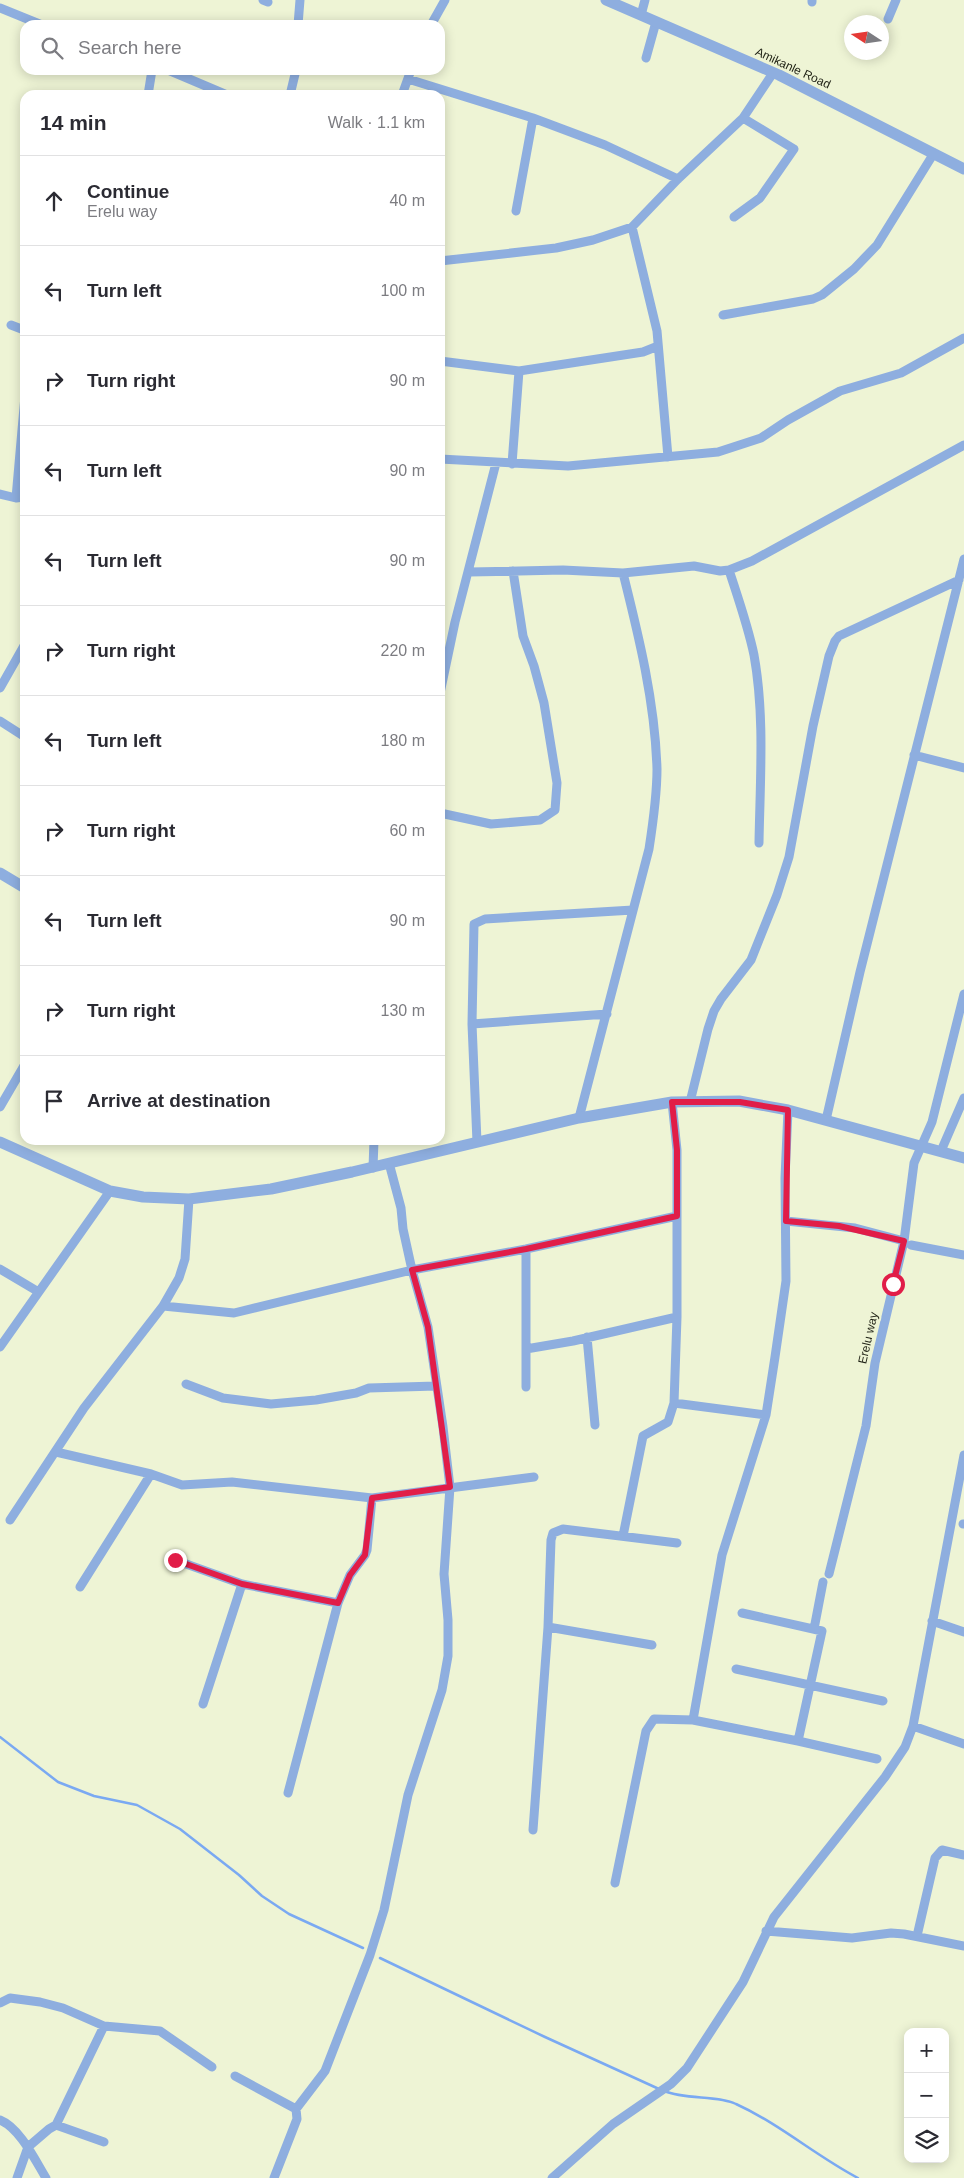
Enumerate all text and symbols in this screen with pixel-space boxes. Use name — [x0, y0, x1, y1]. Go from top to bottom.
north arrow — [844, 15, 889, 60]
search box — [20, 20, 445, 75]
icon: search — [38, 34, 66, 62]
text: Search here — [78, 37, 182, 58]
street label: Amikanle Road — [753, 44, 833, 92]
text: 14 min — [40, 111, 107, 134]
text: Walk · 1.1 km — [328, 114, 425, 131]
text: Continue — [87, 181, 169, 202]
icon: ahead — [40, 187, 68, 215]
text: 40 m — [389, 192, 425, 209]
text: Erelu way — [87, 203, 157, 220]
icon: left — [40, 277, 68, 305]
text: Turn left — [87, 280, 162, 301]
text: 100 m — [381, 282, 425, 299]
icon: right — [40, 367, 68, 395]
text: Turn right — [87, 370, 175, 391]
text: 90 m — [389, 372, 425, 389]
icon: left — [40, 457, 68, 485]
text: Turn left — [87, 460, 162, 481]
text: 90 m — [389, 462, 425, 479]
icon: left — [40, 547, 68, 575]
text: Turn left — [87, 550, 162, 571]
text: 90 m — [389, 552, 425, 569]
icon: right — [40, 637, 68, 665]
text: Turn right — [87, 640, 175, 661]
text: 220 m — [381, 642, 425, 659]
icon: left — [40, 727, 68, 755]
text: Turn left — [87, 730, 162, 751]
text: 180 m — [381, 732, 425, 749]
icon: right — [40, 817, 68, 845]
text: Turn right — [87, 820, 175, 841]
text: 60 m — [389, 822, 425, 839]
icon: left — [40, 907, 68, 935]
text: Turn left — [87, 910, 162, 931]
text: 90 m — [389, 912, 425, 929]
icon: right — [40, 997, 68, 1025]
text: Turn right — [87, 1000, 175, 1021]
text: 130 m — [381, 1002, 425, 1019]
icon: arrive — [40, 1087, 68, 1115]
text: Arrive at destination — [87, 1090, 271, 1111]
route start — [882, 1273, 905, 1296]
street label: Erelu way — [855, 1311, 881, 1365]
route end — [164, 1549, 187, 1572]
map controls — [904, 2028, 949, 2163]
button: + — [904, 2028, 949, 2073]
button: − — [904, 2073, 949, 2118]
button: layers — [904, 2118, 949, 2163]

